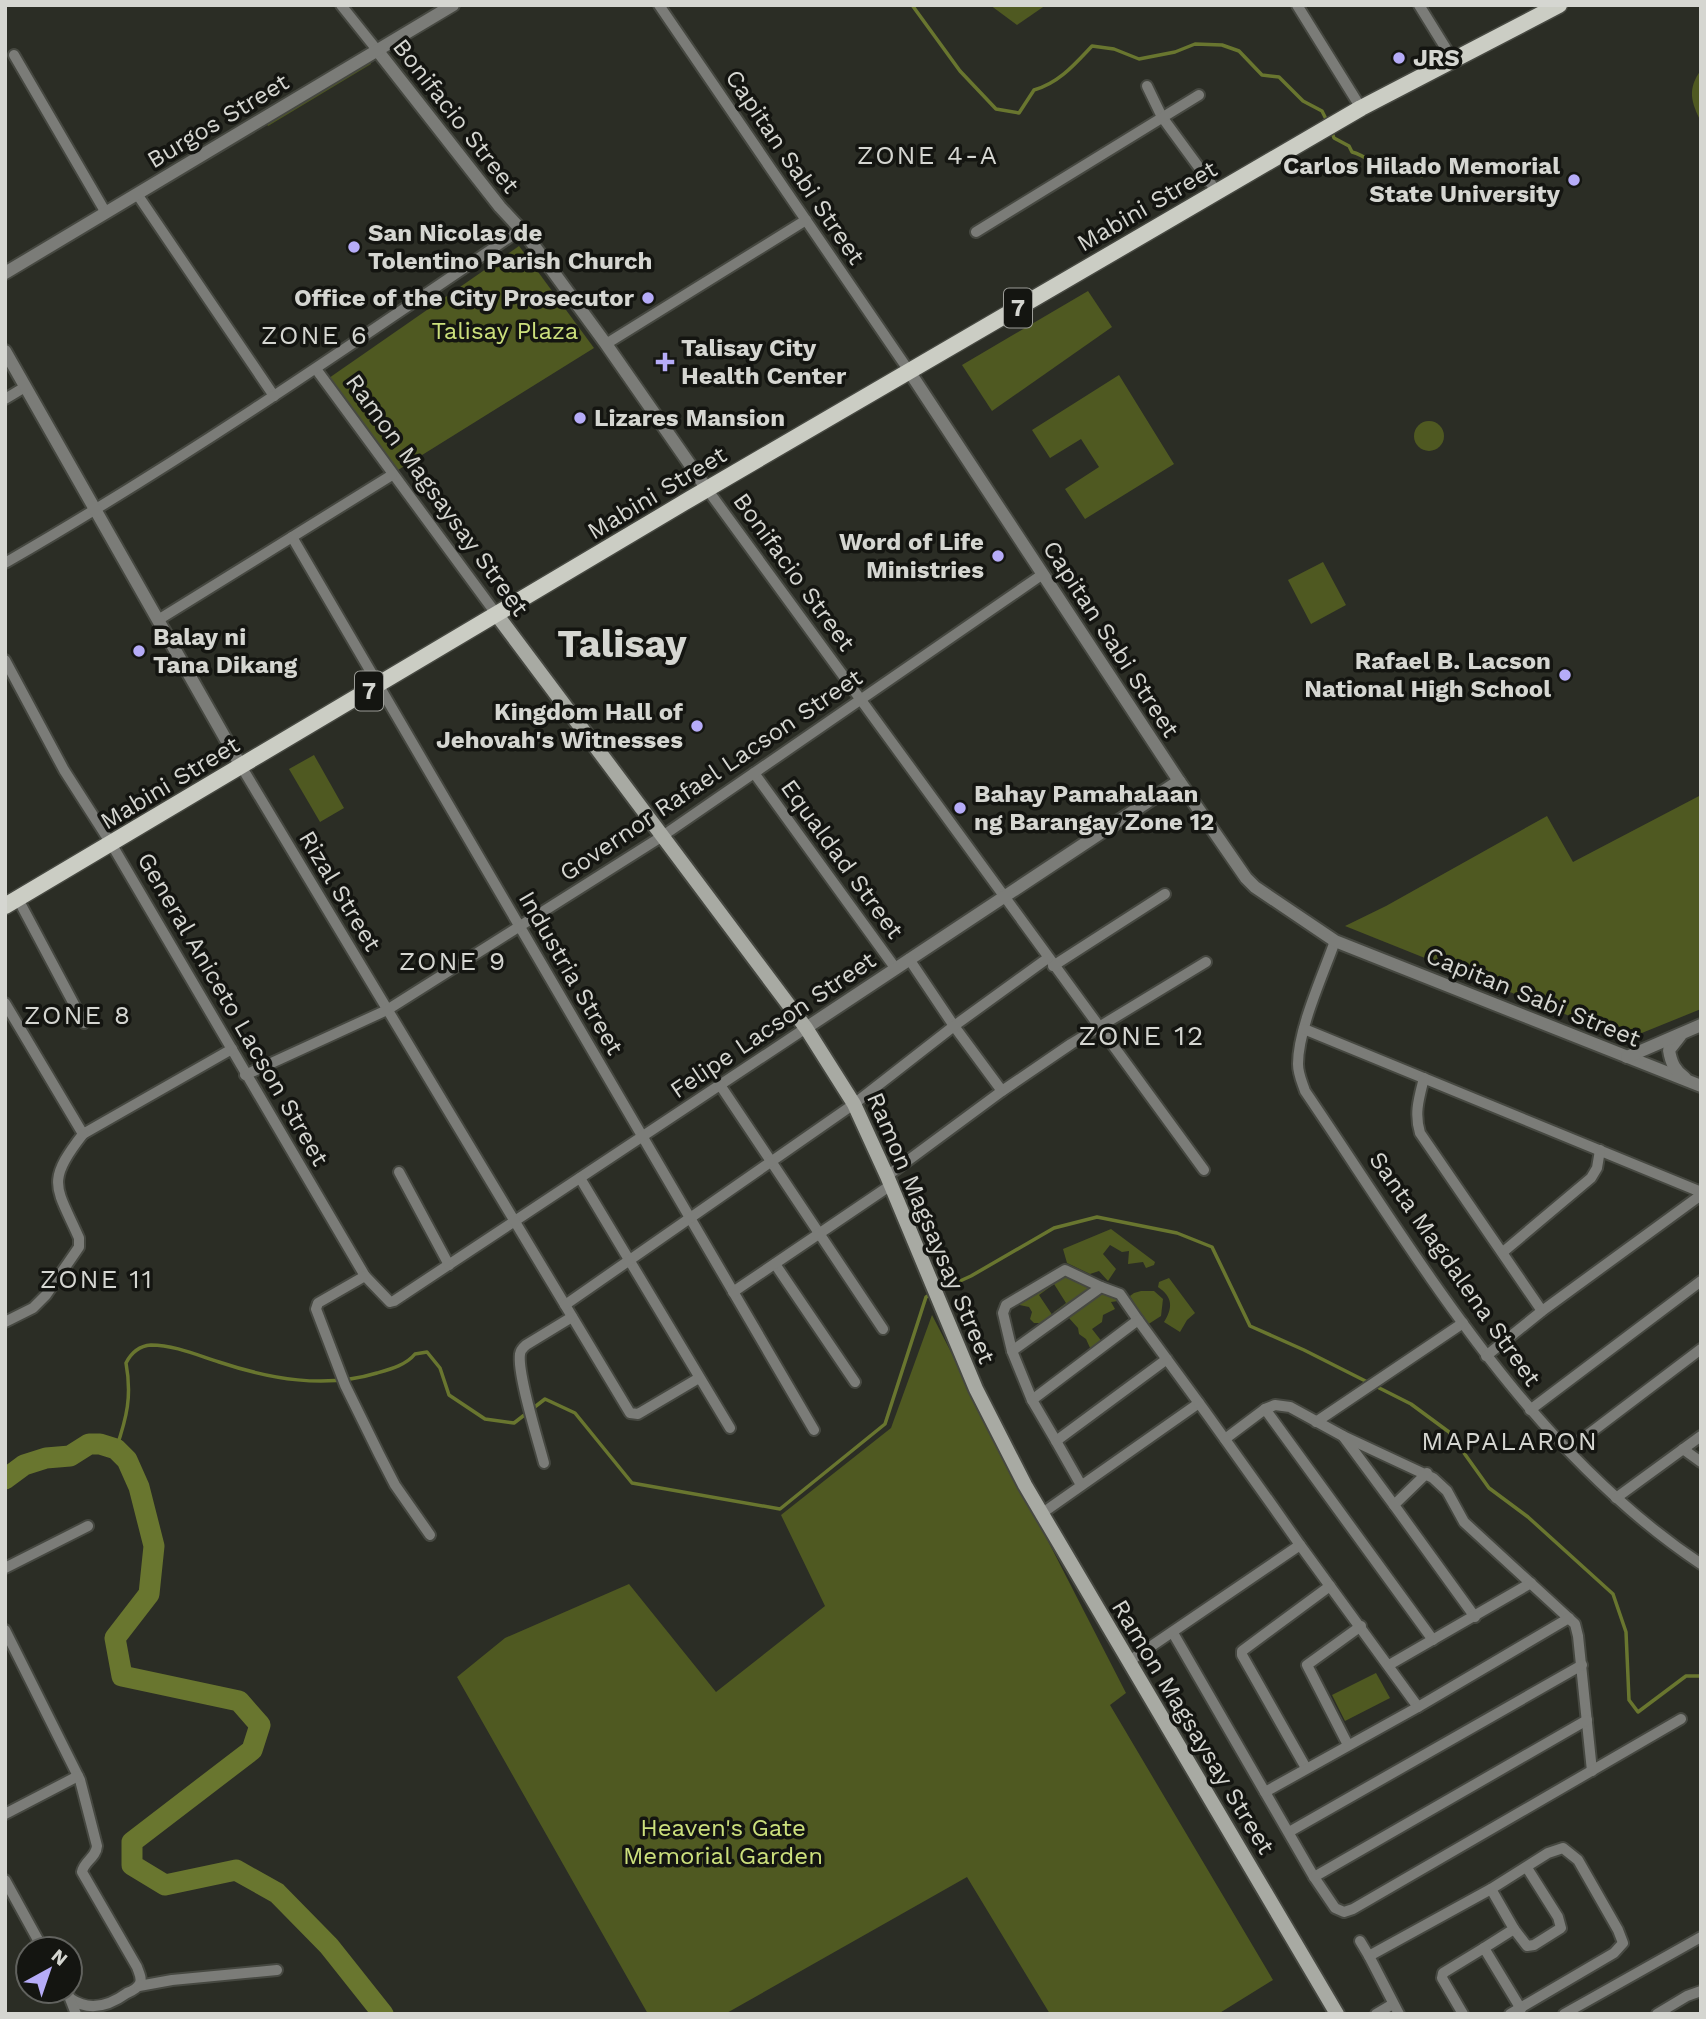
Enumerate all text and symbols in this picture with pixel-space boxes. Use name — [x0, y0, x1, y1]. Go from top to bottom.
street label: Bonifacio Street — [387, 33, 525, 199]
place label: JRS — [1413, 44, 1460, 72]
marker: JRS — [1391, 50, 1407, 66]
street label: Capitan Sabi Street — [719, 64, 871, 270]
street label: Burgos Street — [142, 68, 294, 174]
district label: ZONE 4-A — [857, 140, 999, 170]
place label: Carlos Hilado Memorial State University — [1283, 152, 1560, 208]
street label: Mabini Street — [1072, 155, 1222, 257]
marker: Carlos Hilado Memorial State University — [1566, 172, 1582, 188]
place label: San Nicolas de Tolentino Parish Church — [368, 219, 653, 275]
marker: San Nicolas de Tolentino Parish Church — [346, 239, 362, 255]
place label: Office of the City Prosecutor — [294, 284, 635, 312]
road number: 7 — [1004, 288, 1032, 328]
marker: Office of the City Prosecutor — [640, 290, 656, 306]
park label: Talisay Plaza — [432, 317, 578, 345]
district label: ZONE 6 — [261, 320, 369, 350]
place label: Talisay City Health Center — [681, 334, 847, 390]
marker: Talisay City Health Center — [655, 352, 675, 372]
street label: Ramon Magsaysay Street — [340, 369, 534, 621]
place label: Lizares Mansion — [594, 404, 785, 432]
marker: Lizares Mansion — [572, 410, 588, 426]
street label: Mabini Street — [582, 441, 732, 545]
street label: Bonifacio Street — [727, 488, 861, 656]
place label: Word of Life Ministries — [839, 528, 984, 584]
street label: Capitan Sabi Street — [1037, 535, 1185, 743]
marker: Word of Life Ministries — [990, 548, 1006, 564]
district label: Talisay — [557, 622, 687, 666]
place label: Balay ni Tana Dikang — [153, 623, 298, 679]
marker: Balay ni Tana Dikang — [131, 643, 147, 659]
place label: Rafael B. Lacson National High School — [1304, 647, 1551, 703]
street label: Governor Rafael Lacson Street — [555, 663, 867, 887]
marker: Rafael B. Lacson National High School — [1557, 667, 1573, 683]
road number: 7 — [355, 671, 383, 710]
place label: Kingdom Hall of Jehovah's Witnesses — [436, 698, 683, 754]
marker: Kingdom Hall of Jehovah's Witnesses — [689, 718, 705, 734]
street label: Mabini Street — [95, 731, 245, 835]
street label: Equaldad Street — [775, 774, 909, 944]
place label: Bahay Pamahalaan ng Barangay Zone 12 — [974, 780, 1214, 836]
marker: Bahay Pamahalaan ng Barangay Zone 12 — [952, 800, 968, 816]
street label: Rizal Street — [293, 826, 387, 956]
street label: General Aniceto Lacson Street — [132, 847, 334, 1171]
street label: Industria Street — [513, 886, 629, 1060]
street label: Capitan Sabi Street — [1422, 941, 1644, 1053]
district label: ZONE 9 — [399, 946, 507, 976]
street label: Felipe Lacson Street — [665, 946, 881, 1104]
district label: ZONE 8 — [24, 1000, 132, 1030]
district label: ZONE 12 — [1079, 1019, 1205, 1052]
street label: Ramon Magsaysay Street — [861, 1088, 1001, 1368]
street label: Santa Magdalena Street — [1363, 1146, 1547, 1392]
district label: ZONE 11 — [40, 1264, 154, 1294]
district label: MAPALARON — [1421, 1426, 1599, 1456]
street label: Ramon Magsaysay Street — [1106, 1595, 1280, 1859]
park label: Heaven's Gate Memorial Garden — [623, 1814, 823, 1870]
north arrow — [14, 1935, 84, 2005]
text: N — [47, 1944, 72, 1971]

